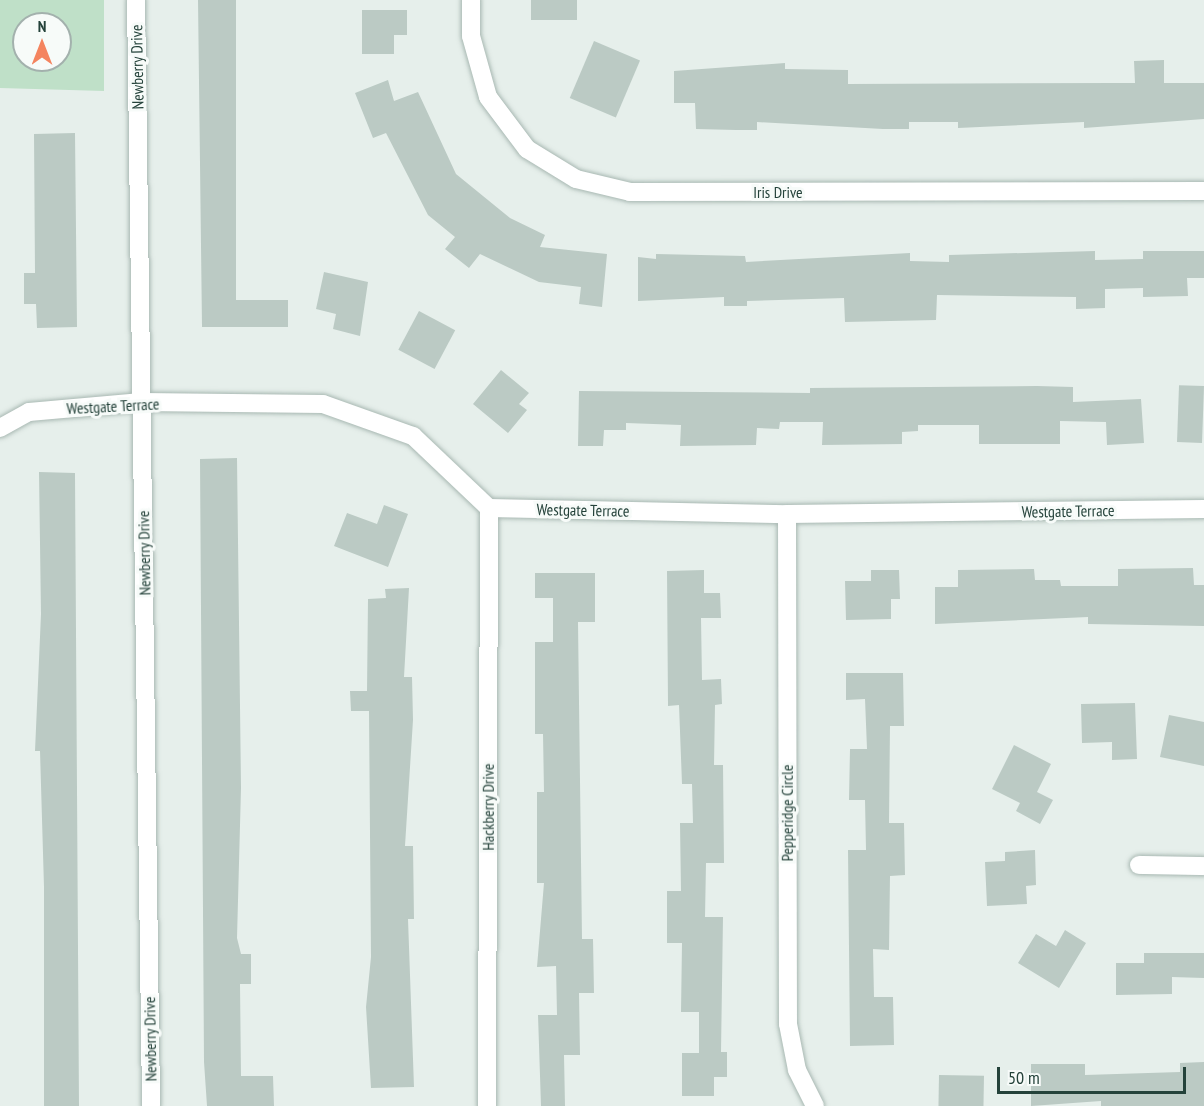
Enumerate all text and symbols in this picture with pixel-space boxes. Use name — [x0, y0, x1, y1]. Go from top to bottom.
north arrow — [12, 12, 72, 72]
text: N — [38, 16, 46, 36]
street label: Newberry Drive — [127, 24, 147, 110]
street label: Iris Drive — [753, 182, 803, 202]
street label: Westgate Terrace — [66, 394, 160, 418]
street label: Westgate Terrace — [536, 500, 630, 520]
street label: Westgate Terrace — [1021, 501, 1115, 521]
street label: Newberry Drive — [134, 510, 154, 596]
street label: Hackberry Drive — [478, 763, 498, 851]
street label: Pepperidge Circle — [777, 765, 797, 861]
street label: Newberry Drive — [140, 996, 160, 1082]
scale bar — [1000, 1055, 1189, 1093]
text: 50 m — [1008, 1066, 1040, 1089]

